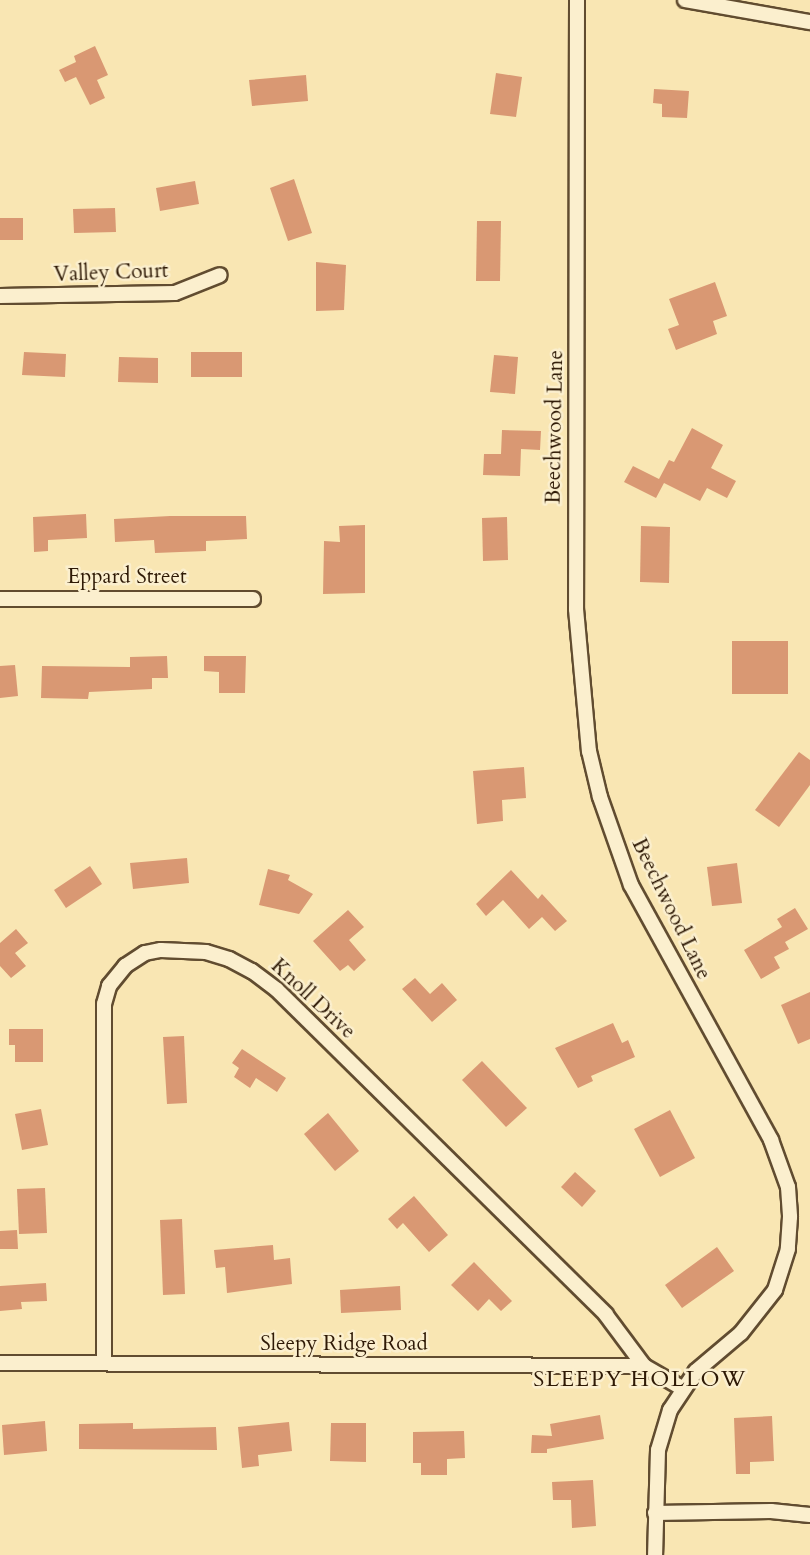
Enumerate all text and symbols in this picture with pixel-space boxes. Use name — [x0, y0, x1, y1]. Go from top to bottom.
street label: Valley Court — [53, 258, 169, 288]
street label: Beechwood Lane — [541, 350, 569, 504]
street label: Eppard Street — [67, 564, 187, 590]
street label: Beechwood Lane — [626, 834, 716, 984]
street label: Knoll Drive — [266, 954, 360, 1044]
street label: Sleepy Ridge Road — [260, 1331, 428, 1357]
district label: SLEEPY HOLLOW — [533, 1367, 747, 1393]

